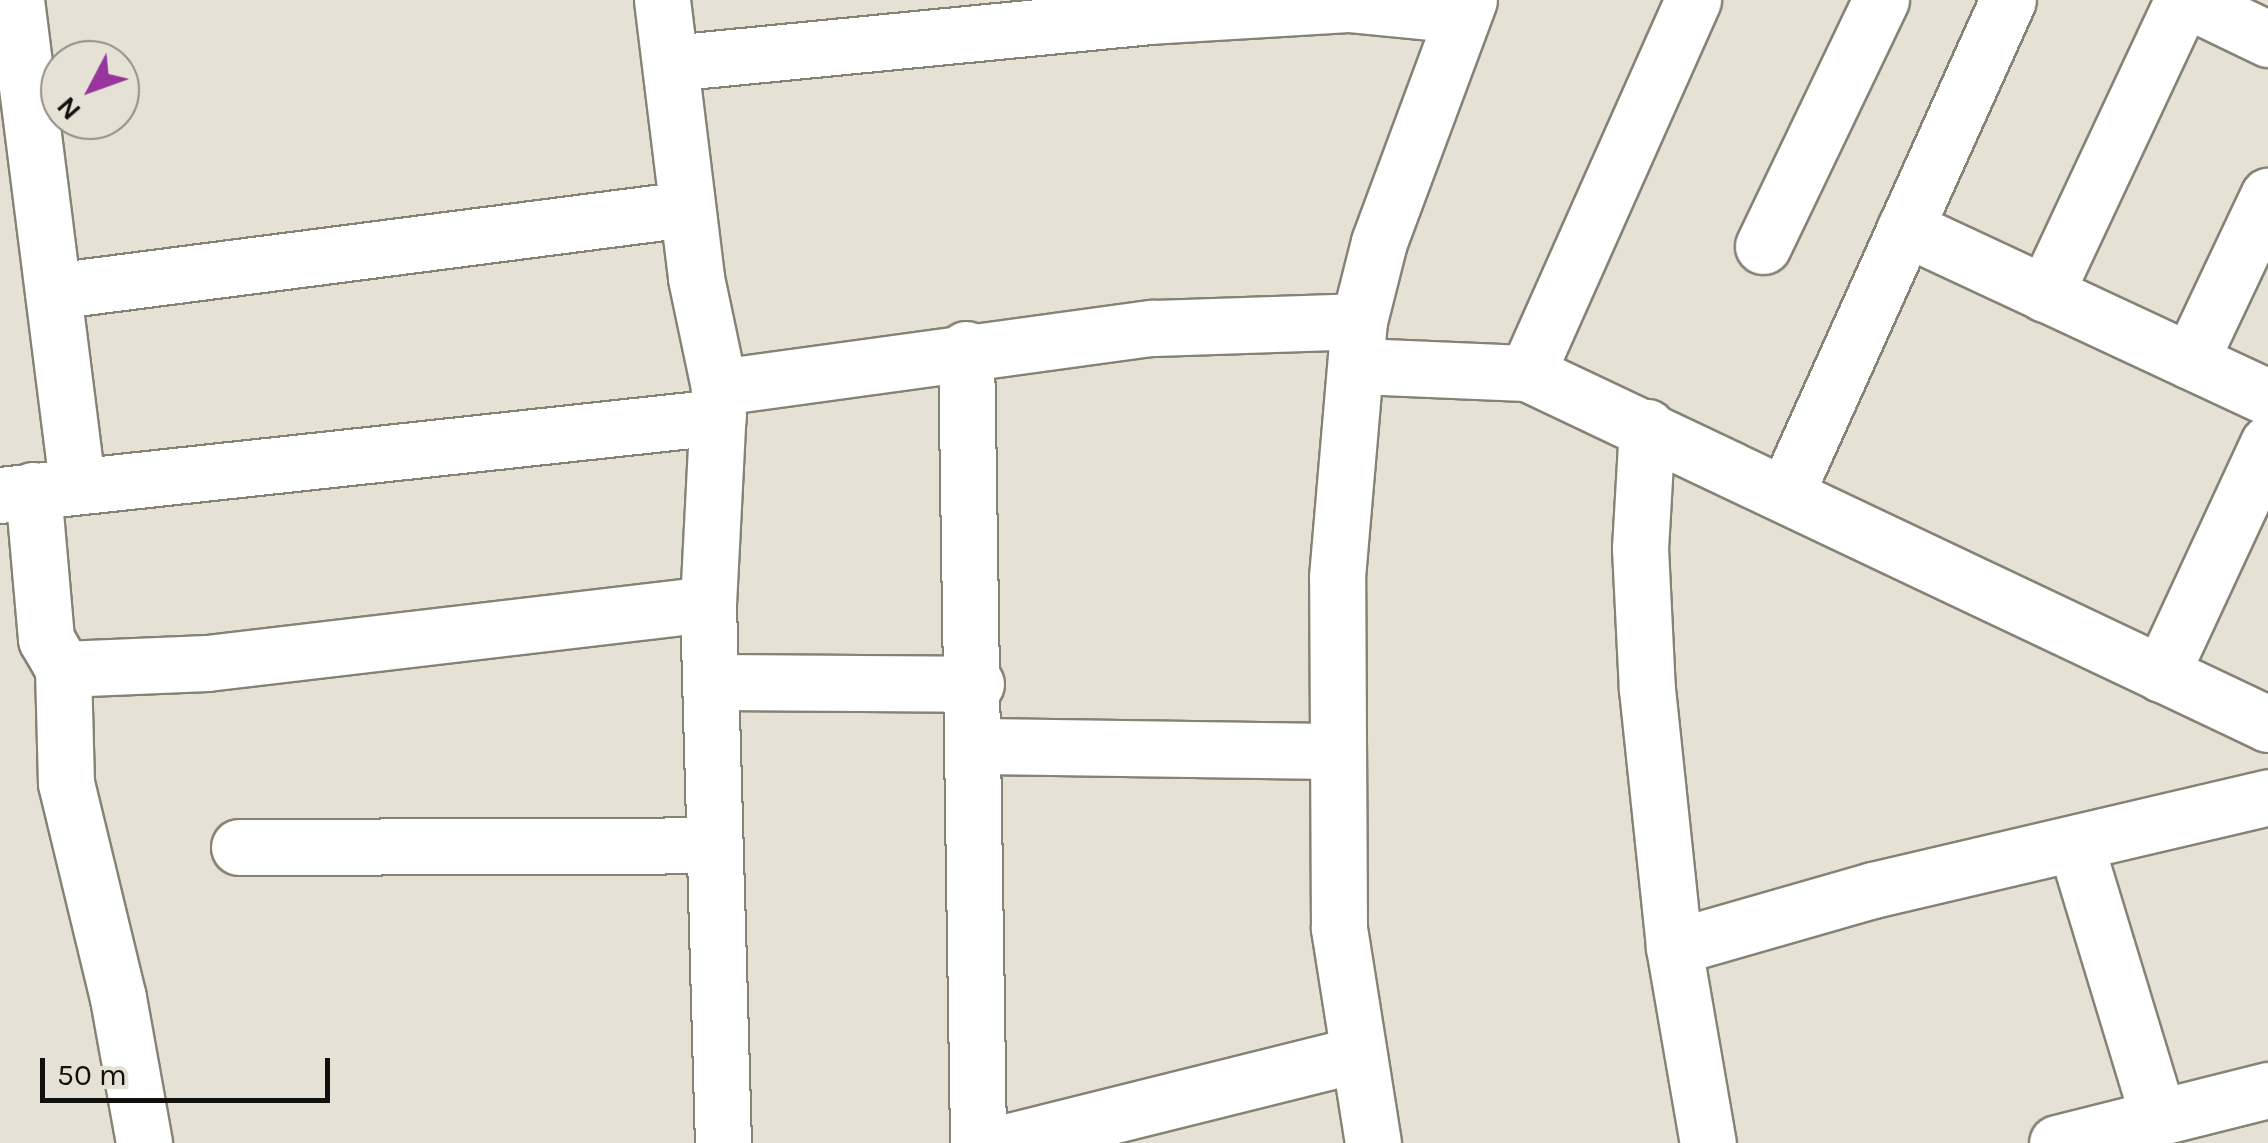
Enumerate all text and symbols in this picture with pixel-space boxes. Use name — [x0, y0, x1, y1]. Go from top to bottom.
north arrow — [40, 40, 140, 140]
text: N — [49, 90, 88, 127]
scale bar — [45, 1038, 335, 1100]
text: 50 m — [57, 1057, 127, 1093]

